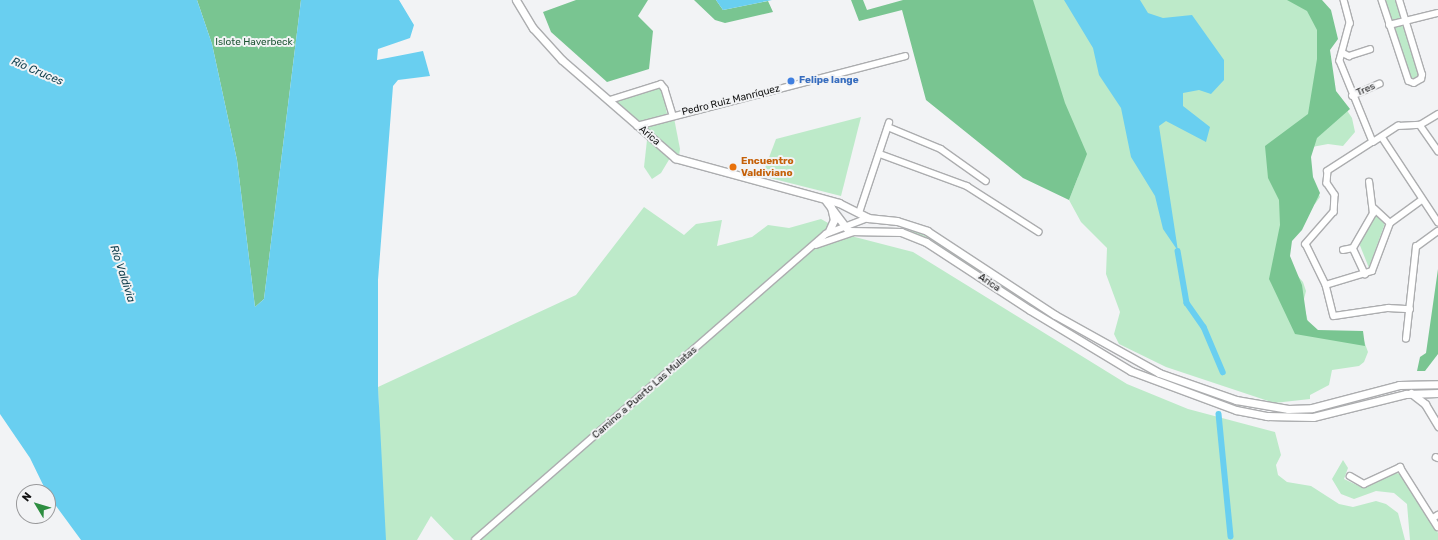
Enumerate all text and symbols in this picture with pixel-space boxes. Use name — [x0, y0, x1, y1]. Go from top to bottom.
park label: Islote Haverbeck — [215, 37, 293, 49]
water label: Río Cruces — [9, 55, 65, 89]
place label: Felipe lange — [799, 75, 859, 87]
marker: Felipe lange — [786, 76, 796, 86]
street label: Tres — [1355, 81, 1377, 99]
street label: Pedro Ruiz Manríquez — [681, 83, 781, 119]
street label: Arica — [636, 124, 662, 148]
place label: Encuentro Valdiviano — [741, 155, 794, 178]
marker: Encuentro Valdiviano — [728, 162, 738, 172]
water label: Río Valdivia — [107, 244, 137, 304]
street label: Arica — [976, 271, 1002, 295]
street label: Camino a Puerto Las Mulatas — [590, 344, 700, 442]
north arrow — [16, 484, 56, 524]
text: N — [19, 490, 34, 504]

